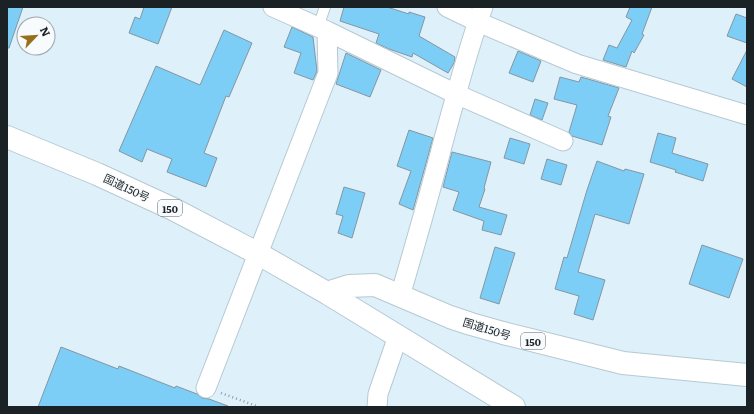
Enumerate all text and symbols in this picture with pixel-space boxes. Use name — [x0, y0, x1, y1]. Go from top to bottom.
north arrow — [16, 16, 56, 56]
text: N — [37, 24, 55, 39]
street label: 国道150号 — [101, 169, 153, 205]
road number: 150 — [158, 200, 182, 216]
street label: 国道150号 — [461, 313, 513, 343]
road number: 150 — [521, 333, 545, 349]

